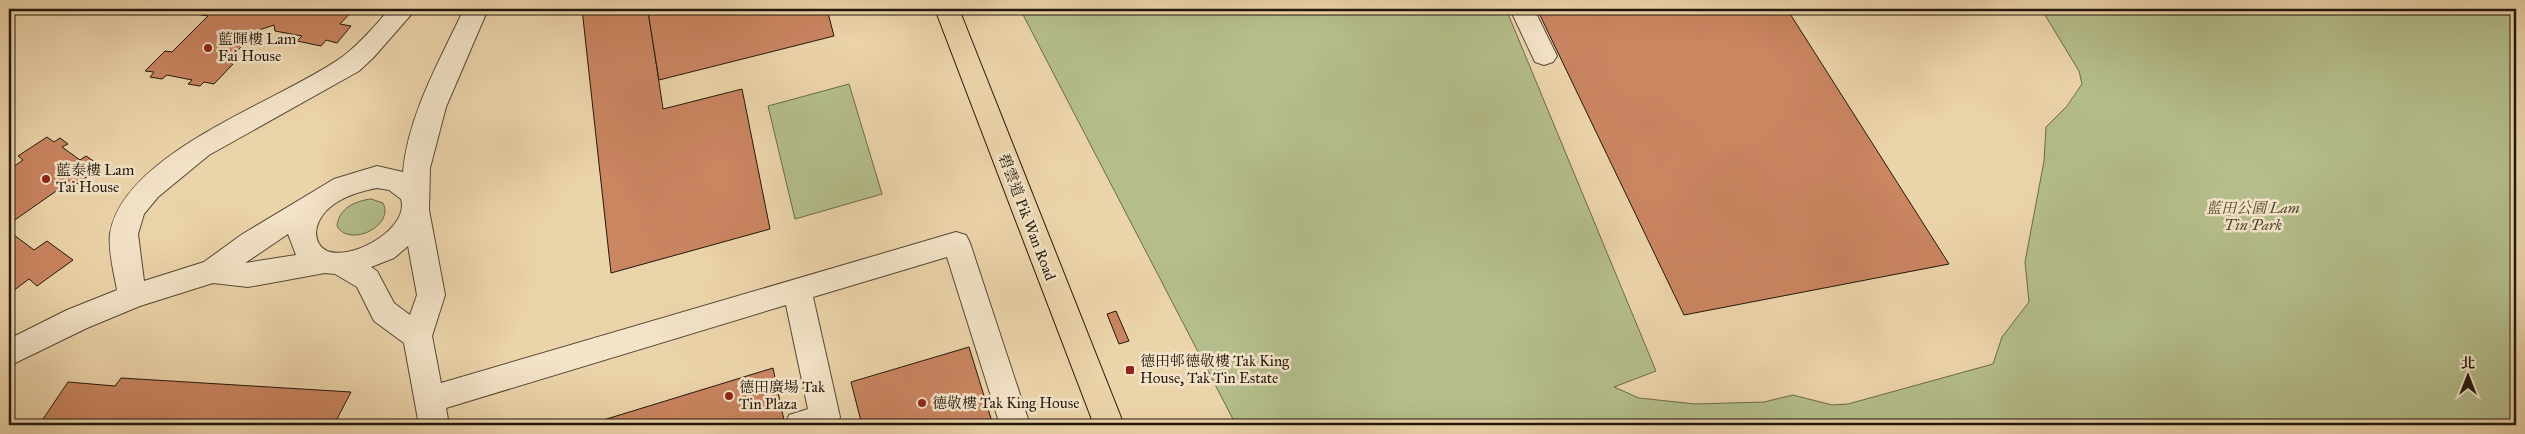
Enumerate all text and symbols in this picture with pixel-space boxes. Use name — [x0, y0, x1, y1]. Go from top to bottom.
place label: 藍暉樓 Lam Fai House — [218, 30, 297, 65]
marker: 藍暉樓 Lam Fai House — [202, 42, 214, 54]
street label: 碧雲道 Pik Wan Road — [995, 151, 1060, 283]
place label: 藍泰樓 Lam Tai House — [56, 161, 135, 196]
marker: 藍泰樓 Lam Tai House — [40, 173, 52, 185]
park label: 藍田公園 Lam Tin Park — [2206, 199, 2300, 234]
place label: 德田邨德敬樓 Tak King House, Tak Tin Estate — [1140, 352, 1290, 387]
north arrow — [2442, 352, 2492, 402]
text: 北 — [2461, 355, 2475, 372]
marker: 德田邨德敬樓 Tak King House, Tak Tin Estate — [1124, 364, 1136, 376]
place label: 德田廣場 Tak Tin Plaza — [739, 378, 825, 413]
marker: 德田廣場 Tak Tin Plaza — [723, 390, 735, 402]
place label: 德敬樓 Tak King House — [932, 394, 1079, 412]
marker: 德敬樓 Tak King House — [916, 397, 928, 409]

